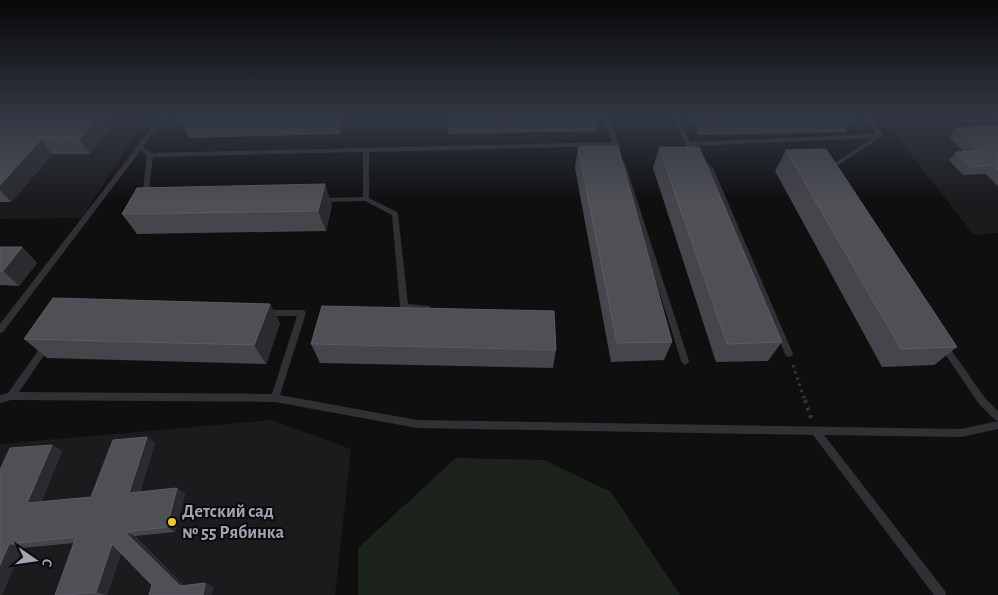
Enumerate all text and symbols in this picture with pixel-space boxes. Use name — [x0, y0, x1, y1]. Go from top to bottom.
place label: Детский сад № 55 Рябинка — [182, 503, 284, 542]
marker: Детский сад № 55 Рябинка — [166, 516, 178, 528]
north arrow — [10, 535, 60, 585]
text: С — [39, 557, 54, 568]

